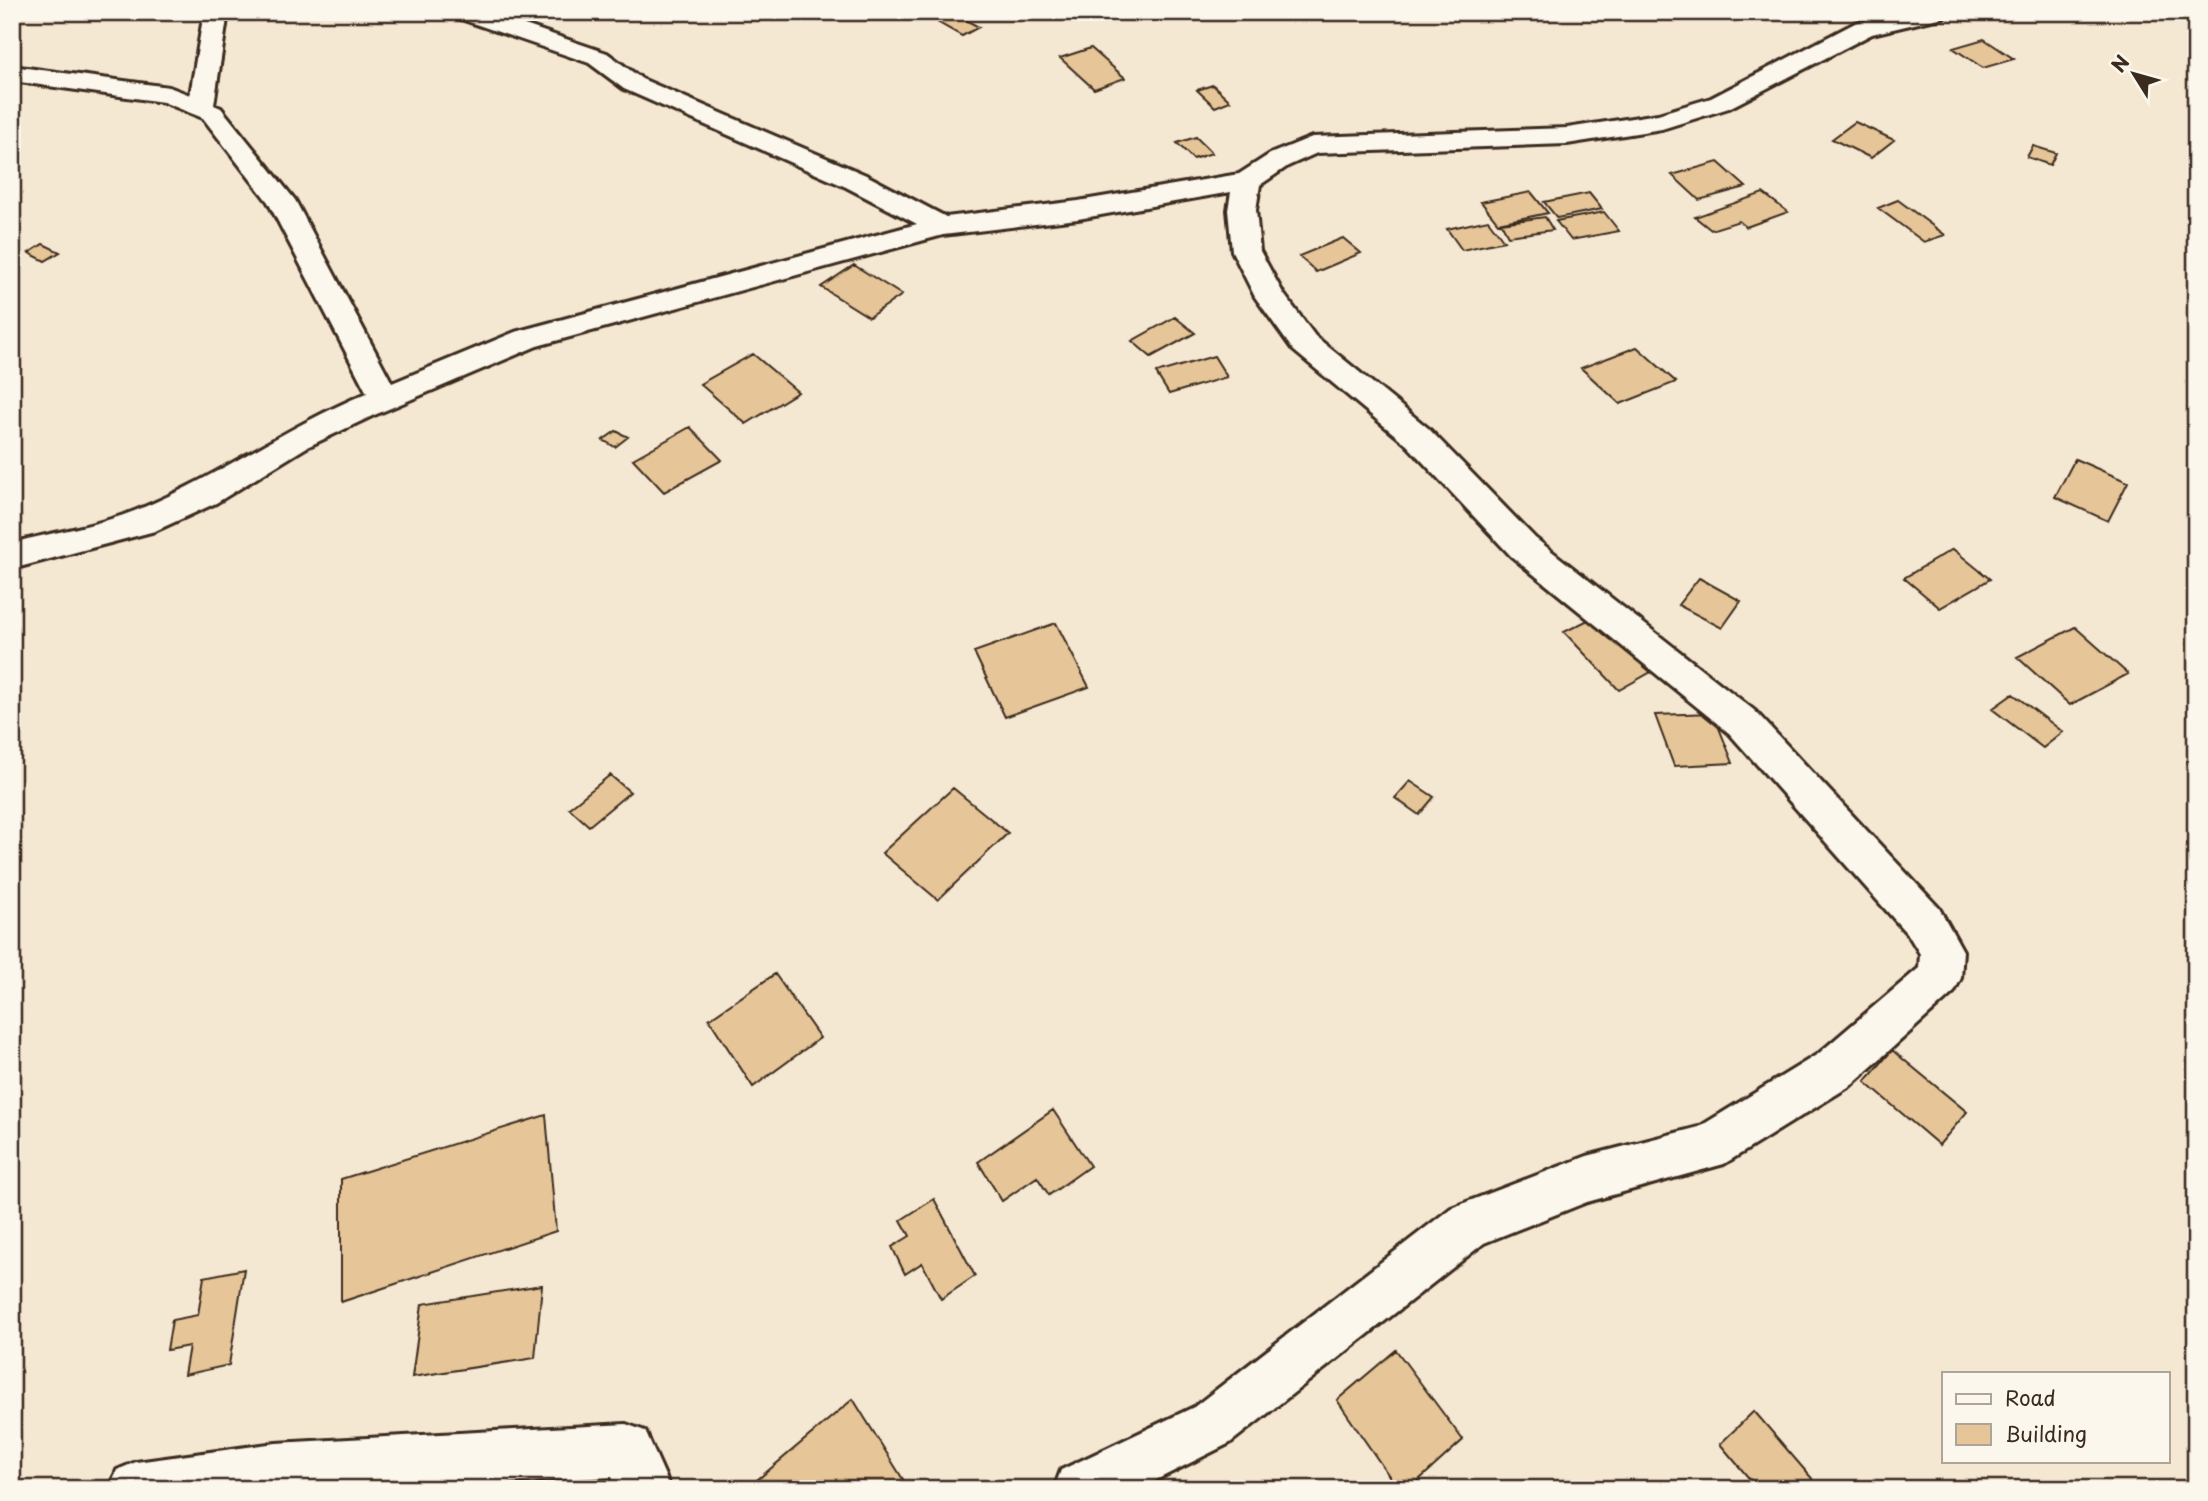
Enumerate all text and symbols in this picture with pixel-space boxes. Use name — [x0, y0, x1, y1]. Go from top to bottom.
north arrow — [2100, 38, 2170, 108]
text: N — [2104, 49, 2135, 78]
legend — [1942, 1372, 2170, 1462]
text: Road — [2005, 1381, 2056, 1413]
text: Building — [2005, 1417, 2087, 1449]

